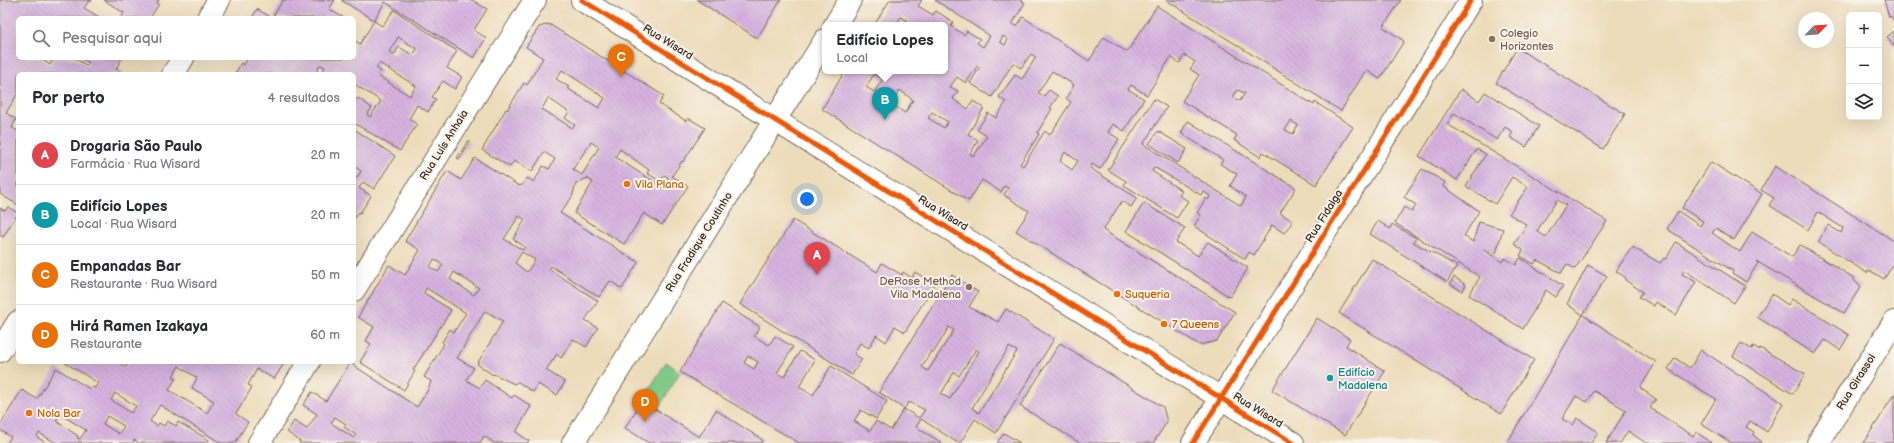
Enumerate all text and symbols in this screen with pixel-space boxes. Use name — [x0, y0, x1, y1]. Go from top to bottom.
north arrow — [1798, 12, 1834, 48]
map controls — [1846, 12, 1882, 120]
button: + — [1846, 12, 1882, 48]
search box — [16, 16, 356, 60]
street label: Rua Wisard — [641, 22, 695, 62]
popup — [822, 22, 948, 74]
icon: search — [30, 27, 52, 49]
place label: Colegio Horizontes — [1500, 27, 1554, 53]
text: Pesquisar aqui — [62, 29, 162, 48]
text: Edifício Lopes — [836, 31, 934, 50]
marker: Colegio Horizontes — [1487, 34, 1497, 44]
pin: C — [608, 44, 634, 77]
button: − — [1846, 48, 1882, 84]
text: Local — [836, 50, 868, 66]
button: layers — [1846, 84, 1882, 120]
pin: B — [872, 87, 898, 120]
text: Por perto — [32, 88, 105, 108]
text: 4 resultados — [268, 90, 340, 106]
street label: Rua Luís Anhaia — [417, 107, 471, 183]
text: Drogaria São Paulo — [70, 137, 202, 156]
text: A — [41, 147, 49, 163]
text: 20 m — [310, 147, 340, 163]
text: Farmácia · Rua Wisard — [70, 156, 200, 172]
place label: Vila Plana — [635, 178, 684, 191]
marker: Vila Plana — [622, 179, 632, 189]
street label: Rua Fidalga — [1303, 187, 1345, 245]
your location — [797, 189, 817, 209]
street label: Rua Fradique Coutinho — [663, 190, 735, 294]
street label: Rua Wisard — [916, 193, 970, 233]
text: Edifício Lopes — [70, 197, 167, 216]
text: B — [40, 207, 50, 223]
text: 20 m — [310, 207, 340, 223]
text: Local · Rua Wisard — [70, 216, 177, 232]
pin: A — [804, 242, 830, 275]
text: Empanadas Bar — [70, 257, 181, 276]
text: C — [40, 267, 50, 283]
text: 50 m — [311, 267, 340, 283]
place label: DeRose Method Vila Madalena — [880, 275, 961, 301]
text: Restaurante · Rua Wisard — [70, 276, 217, 292]
marker: DeRose Method Vila Madalena — [964, 282, 974, 292]
place label: Suqueria — [1125, 288, 1170, 301]
marker: Suqueria — [1112, 289, 1122, 299]
text: Hirá Ramen Izakaya — [70, 317, 208, 336]
place label: 7 Queens — [1172, 318, 1220, 331]
marker: 7 Queens — [1159, 319, 1169, 329]
text: D — [40, 327, 50, 343]
text: 60 m — [310, 327, 340, 343]
text: Restaurante — [70, 336, 142, 352]
street label: Rua Girassol — [1834, 352, 1878, 412]
place label: Edifício Madalena — [1338, 366, 1388, 392]
marker: Edifício Madalena — [1325, 373, 1335, 383]
pin: D — [632, 389, 658, 422]
street label: Rua Wisard — [1231, 390, 1285, 430]
place label: Nola Bar — [37, 407, 82, 420]
marker: Nola Bar — [24, 408, 34, 418]

